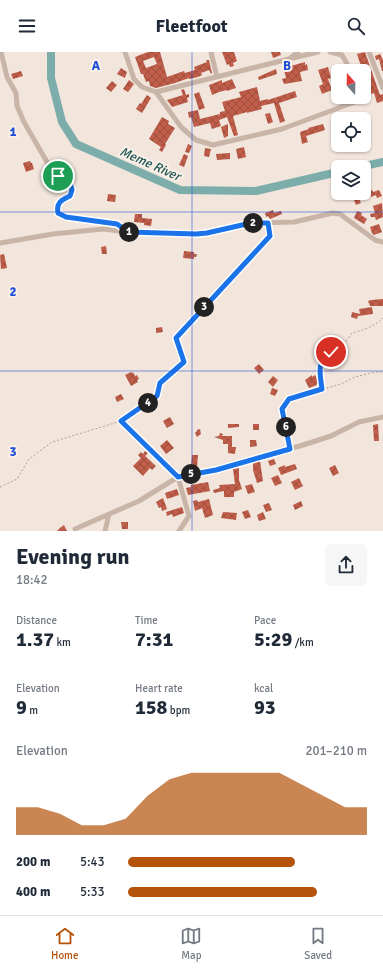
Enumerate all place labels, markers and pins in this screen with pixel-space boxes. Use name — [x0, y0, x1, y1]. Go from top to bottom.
pin — [41, 159, 75, 193]
pin: 2 — [243, 213, 263, 233]
pin: 1 — [119, 222, 139, 242]
pin: 3 — [194, 297, 214, 317]
pin — [314, 335, 348, 369]
pin: 4 — [138, 393, 158, 413]
pin: 6 — [276, 417, 296, 437]
pin: 5 — [181, 464, 201, 484]

